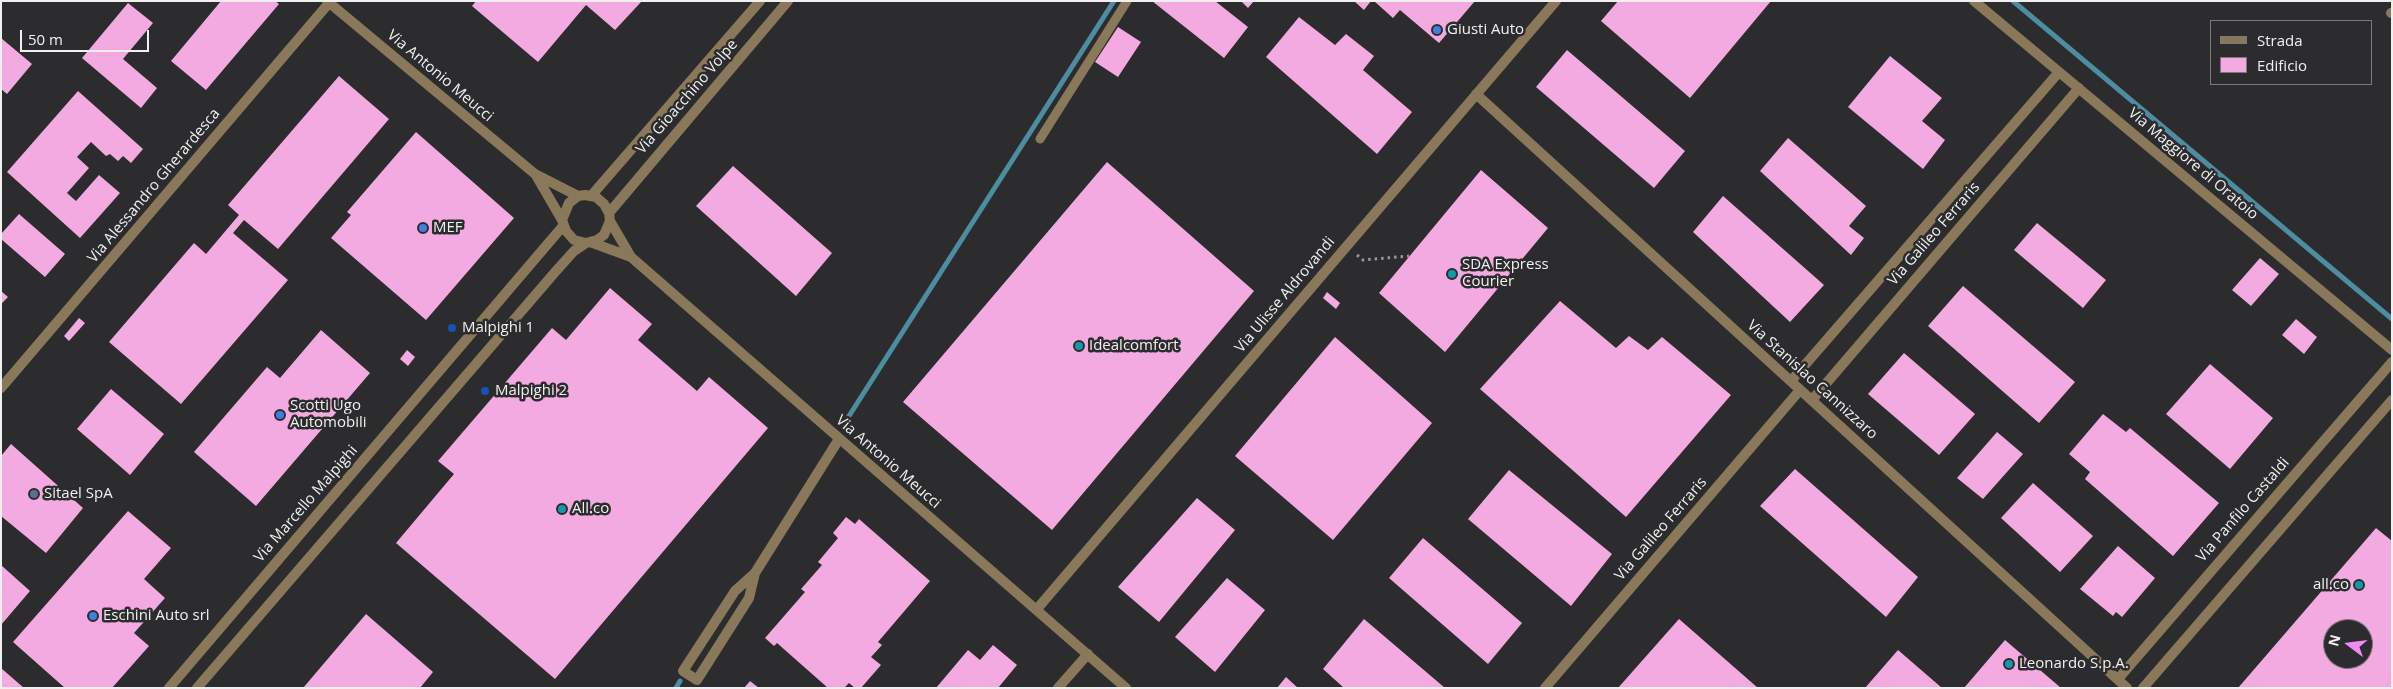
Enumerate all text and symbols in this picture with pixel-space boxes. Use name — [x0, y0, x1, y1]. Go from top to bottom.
scale bar — [22, 20, 151, 52]
legend — [2210, 20, 2373, 85]
place label: Giusti Auto — [1447, 21, 1524, 39]
marker: Giusti Auto — [1431, 24, 1443, 36]
street label: Via Antonio Meucci — [383, 26, 497, 126]
text: 50 m — [28, 29, 63, 49]
text: Strada — [2257, 30, 2303, 50]
street label: Via Gioacchino Volpe — [632, 36, 742, 158]
text: Edificio — [2257, 55, 2307, 75]
street label: Via Maggiore di Oratoio — [2124, 104, 2262, 224]
street label: Via Alessandro Gherardesca — [84, 105, 224, 267]
street label: Via Galileo Ferraris — [1884, 179, 1984, 289]
place label: MEF — [433, 219, 463, 237]
marker: MEF — [417, 222, 429, 234]
street label: Via Ulisse Aldrovandi — [1231, 233, 1339, 357]
place label: SDA Express Courier — [1462, 256, 1549, 291]
marker: SDA Express Courier — [1446, 268, 1458, 280]
street label: Via Stanislao Cannizzaro — [1743, 317, 1881, 443]
place label: Malpighi 1 — [462, 319, 534, 337]
marker: Malpighi 1 — [446, 322, 458, 334]
place label: Idealcomfort — [1089, 337, 1179, 355]
marker: Idealcomfort — [1073, 340, 1085, 352]
place label: Malpighi 2 — [495, 382, 567, 400]
marker: Malpighi 2 — [479, 385, 491, 397]
place label: Scotti Ugo Automobili — [290, 397, 367, 432]
marker: Scotti Ugo Automobili — [274, 409, 286, 421]
street label: Via Antonio Meucci — [832, 412, 944, 512]
street label: Via Marcello Malpighi — [250, 442, 362, 566]
street label: Via Panfilo Castaldi — [2193, 454, 2293, 566]
street label: Via Galileo Ferraris — [1611, 474, 1711, 584]
place label: Sitael SpA — [44, 485, 113, 503]
marker: Sitael SpA — [28, 488, 40, 500]
place label: All.co — [572, 500, 609, 518]
marker: All.co — [556, 503, 568, 515]
place label: all.co — [2313, 576, 2349, 594]
marker: all.co — [2353, 579, 2365, 591]
place label: Eschini Auto srl — [103, 607, 210, 625]
marker: Eschini Auto srl — [87, 610, 99, 622]
north arrow — [2323, 619, 2373, 669]
text: N — [2323, 632, 2345, 648]
place label: Leonardo S.p.A. — [2019, 655, 2129, 673]
marker: Leonardo S.p.A. — [2003, 658, 2015, 670]

